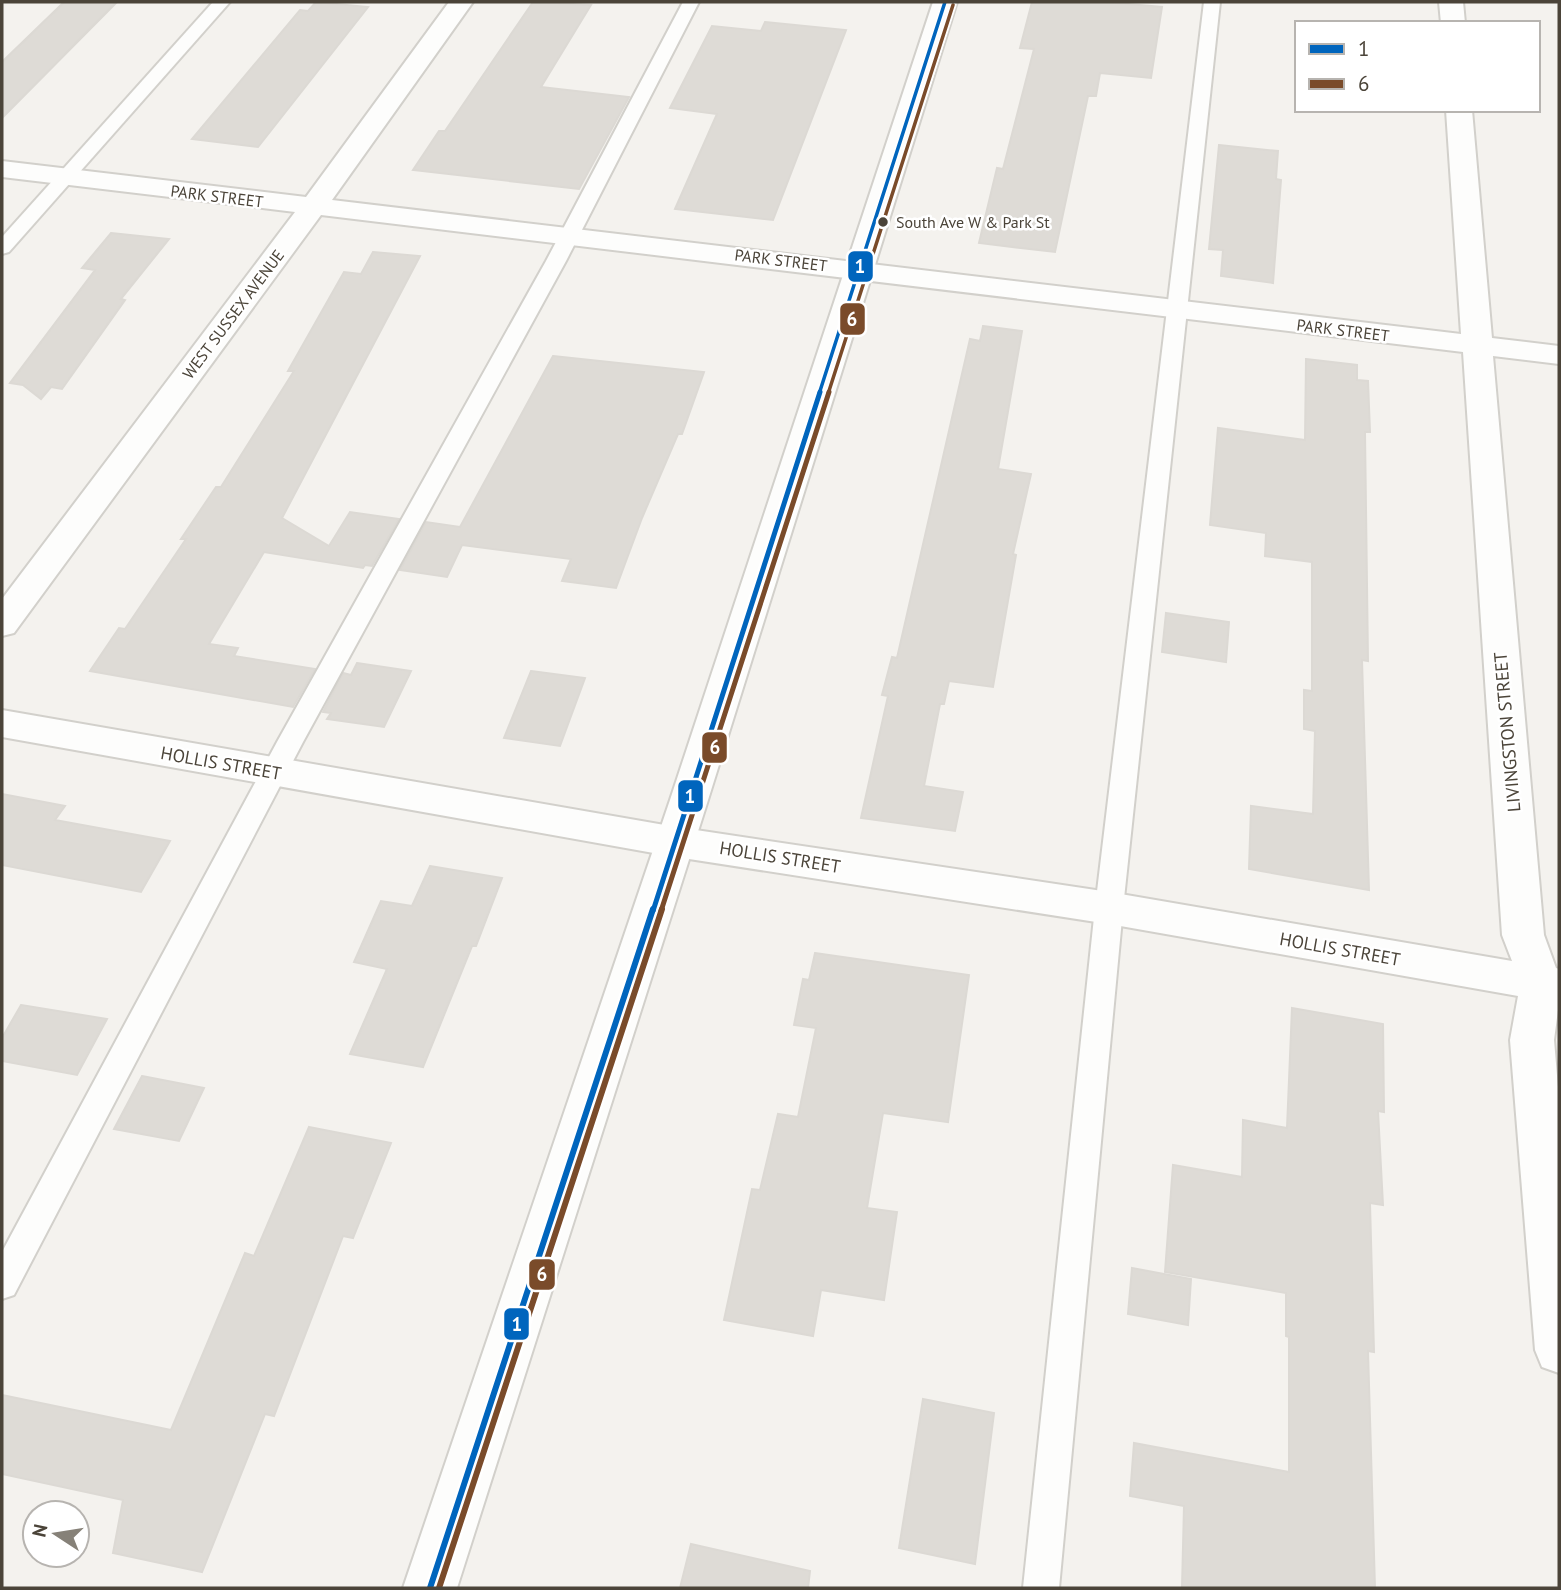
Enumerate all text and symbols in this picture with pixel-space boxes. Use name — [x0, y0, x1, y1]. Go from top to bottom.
legend — [1295, 21, 1540, 112]
text: 1 — [1358, 35, 1369, 62]
text: 6 — [1358, 70, 1369, 97]
street label: PARK STREET — [169, 180, 265, 212]
place label: South Ave W & Park St — [896, 212, 1050, 232]
marker: South Ave W & Park St — [876, 215, 890, 229]
street label: PARK STREET — [733, 244, 829, 276]
street label: WEST SUSSEX AVENUE — [178, 245, 288, 383]
line badge: 1 — [847, 250, 874, 283]
text: 1 — [855, 254, 865, 278]
line badge: 6 — [839, 302, 866, 336]
text: 6 — [847, 307, 857, 331]
street label: PARK STREET — [1295, 314, 1391, 346]
street label: LIVINGSTON STREET — [1489, 651, 1525, 813]
line badge: 6 — [701, 731, 728, 764]
text: 6 — [710, 735, 720, 759]
street label: HOLLIS STREET — [159, 741, 283, 785]
line badge: 1 — [677, 779, 704, 813]
text: 1 — [685, 784, 695, 808]
street label: HOLLIS STREET — [718, 836, 842, 878]
street label: HOLLIS STREET — [1278, 927, 1402, 971]
line badge: 6 — [528, 1258, 556, 1291]
text: 6 — [537, 1262, 547, 1286]
line badge: 1 — [503, 1307, 530, 1341]
text: 1 — [512, 1312, 522, 1336]
north arrow — [21, 1499, 91, 1569]
text: N — [26, 1522, 52, 1539]

